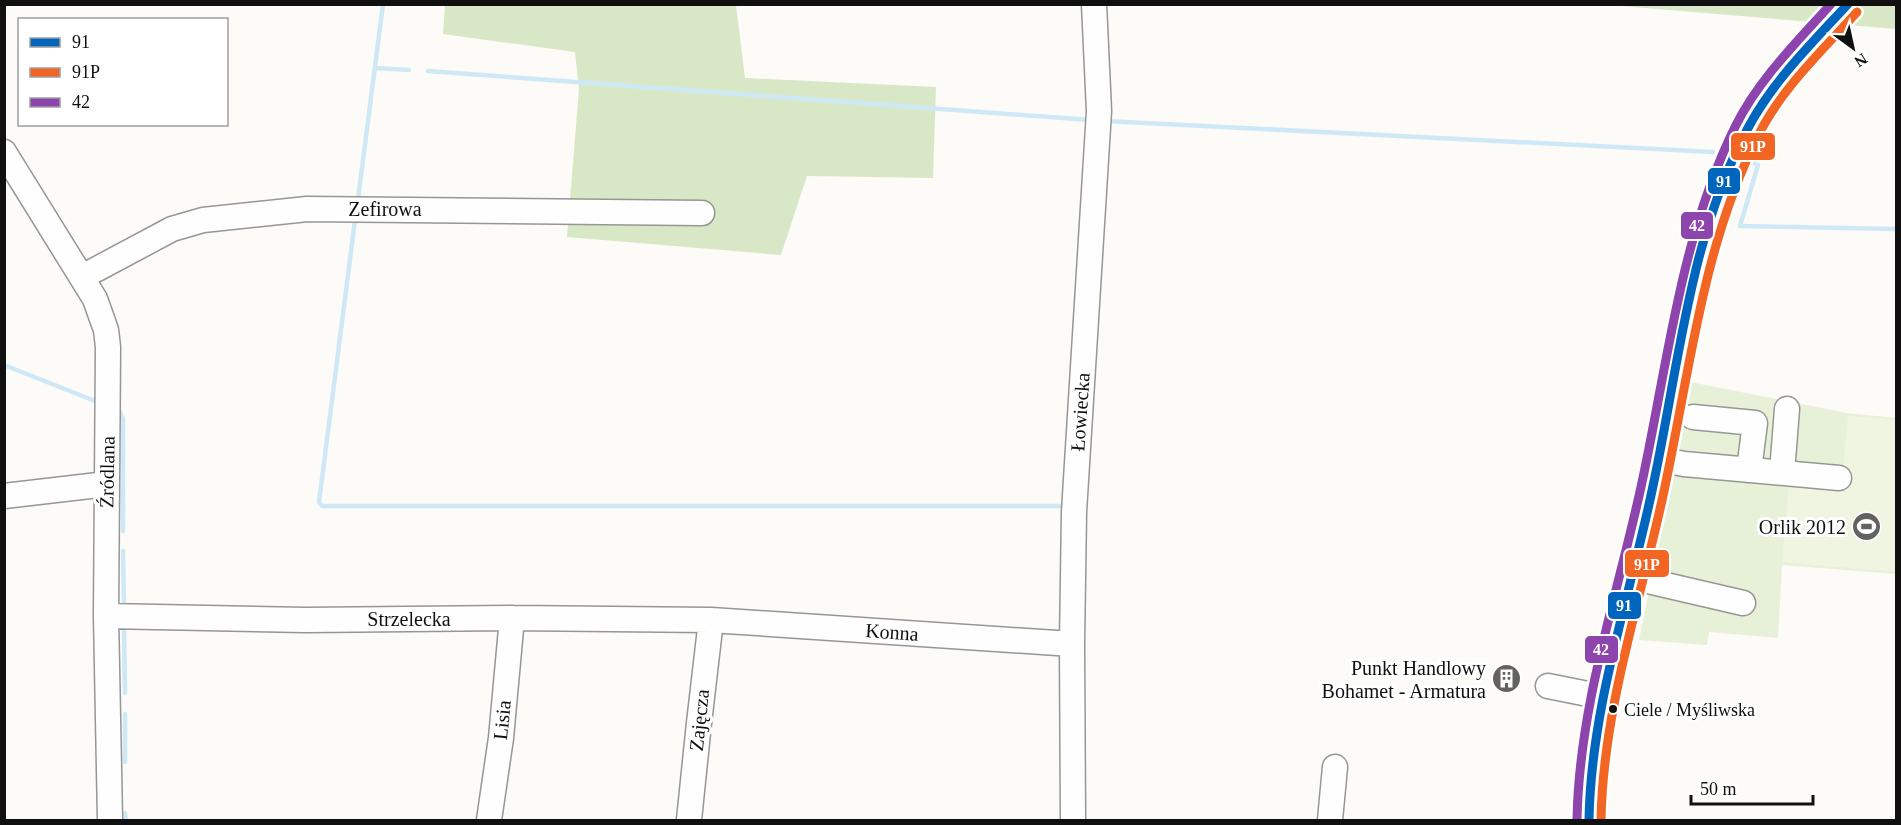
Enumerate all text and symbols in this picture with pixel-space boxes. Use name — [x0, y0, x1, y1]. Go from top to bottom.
legend — [18, 18, 228, 126]
north arrow — [1823, 18, 1883, 78]
text: 91 — [72, 32, 90, 52]
text: N — [1851, 50, 1870, 71]
text: 91P — [72, 62, 100, 82]
text: 42 — [72, 92, 90, 112]
line badge: 91P — [1730, 132, 1776, 161]
text: 91P — [1740, 138, 1766, 155]
line badge: 91 — [1707, 167, 1741, 195]
text: 91 — [1716, 173, 1732, 190]
street label: Zefirowa — [348, 198, 422, 220]
line badge: 42 — [1680, 211, 1714, 240]
text: 42 — [1689, 217, 1705, 234]
street label: Łowiecka — [1066, 372, 1094, 452]
street label: Źródlana — [95, 436, 119, 508]
sports icon: Orlik 2012 — [1851, 511, 1883, 543]
place label: Orlik 2012 — [1759, 516, 1846, 538]
line badge: 91P — [1624, 549, 1670, 578]
text: 91P — [1634, 556, 1660, 573]
line badge: 91 — [1607, 591, 1642, 620]
text: 91 — [1616, 597, 1632, 614]
street label: Strzelecka — [367, 608, 451, 630]
street label: Konna — [865, 619, 919, 645]
line badge: 42 — [1584, 635, 1619, 664]
text: 42 — [1593, 641, 1609, 658]
place label: Punkt Handlowy Bohamet - Armatura — [1322, 657, 1486, 702]
building icon: Punkt Handlowy Bohamet - Armatura — [1491, 663, 1523, 695]
street label: Zajęcza — [685, 688, 714, 752]
street label: Lisia — [489, 699, 515, 741]
place label: Ciele / Myśliwska — [1624, 700, 1755, 720]
marker: Ciele / Myśliwska — [1607, 703, 1619, 715]
scale bar — [1691, 768, 1812, 806]
text: 50 m — [1700, 779, 1737, 799]

